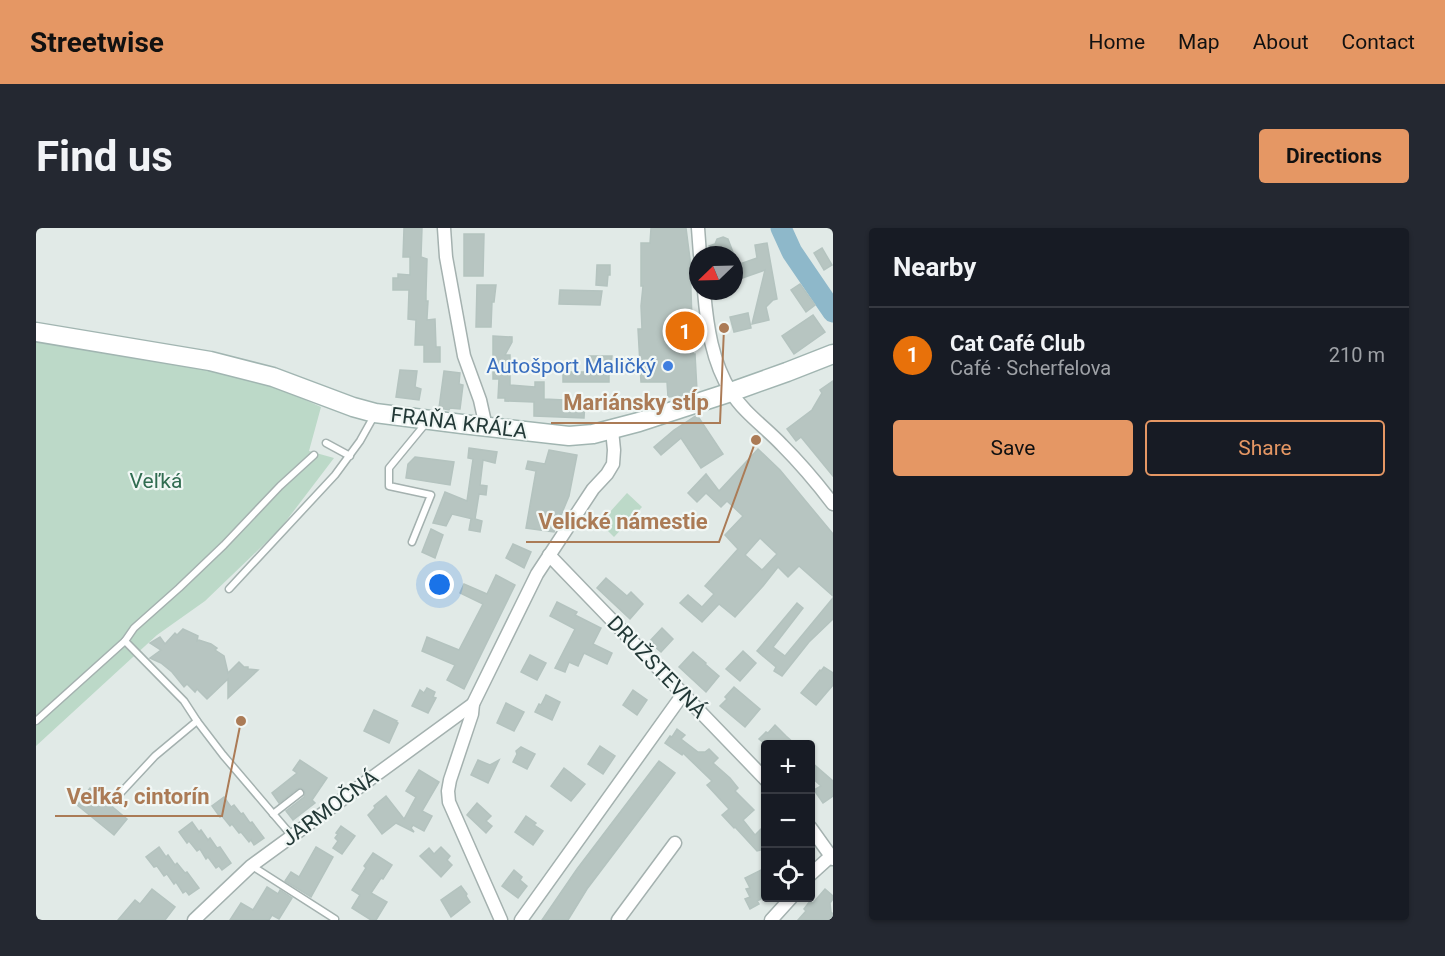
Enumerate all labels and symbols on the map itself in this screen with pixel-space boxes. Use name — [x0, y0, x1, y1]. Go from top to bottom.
north arrow — [689, 246, 743, 300]
pin: 1 — [666, 308, 704, 354]
place label: Autošport Maličký — [486, 354, 656, 378]
marker: Autošport Maličký — [661, 359, 675, 373]
callout: Mariánsky stĺp — [551, 383, 720, 423]
text: Mariánsky stĺp — [563, 389, 709, 415]
street label: FRAŇA KRÁĽA — [389, 403, 529, 443]
park label: Veľká — [130, 469, 182, 493]
callout: Velické námestie — [526, 502, 719, 542]
text: Velické námestie — [538, 509, 708, 534]
your location — [425, 570, 454, 599]
street label: DRUŽSTEVNÁ — [602, 611, 712, 723]
street label: JARMOČNÁ — [277, 765, 383, 851]
callout: Veľká, cintorín — [55, 776, 222, 816]
text: Veľká, cintorín — [66, 784, 210, 809]

